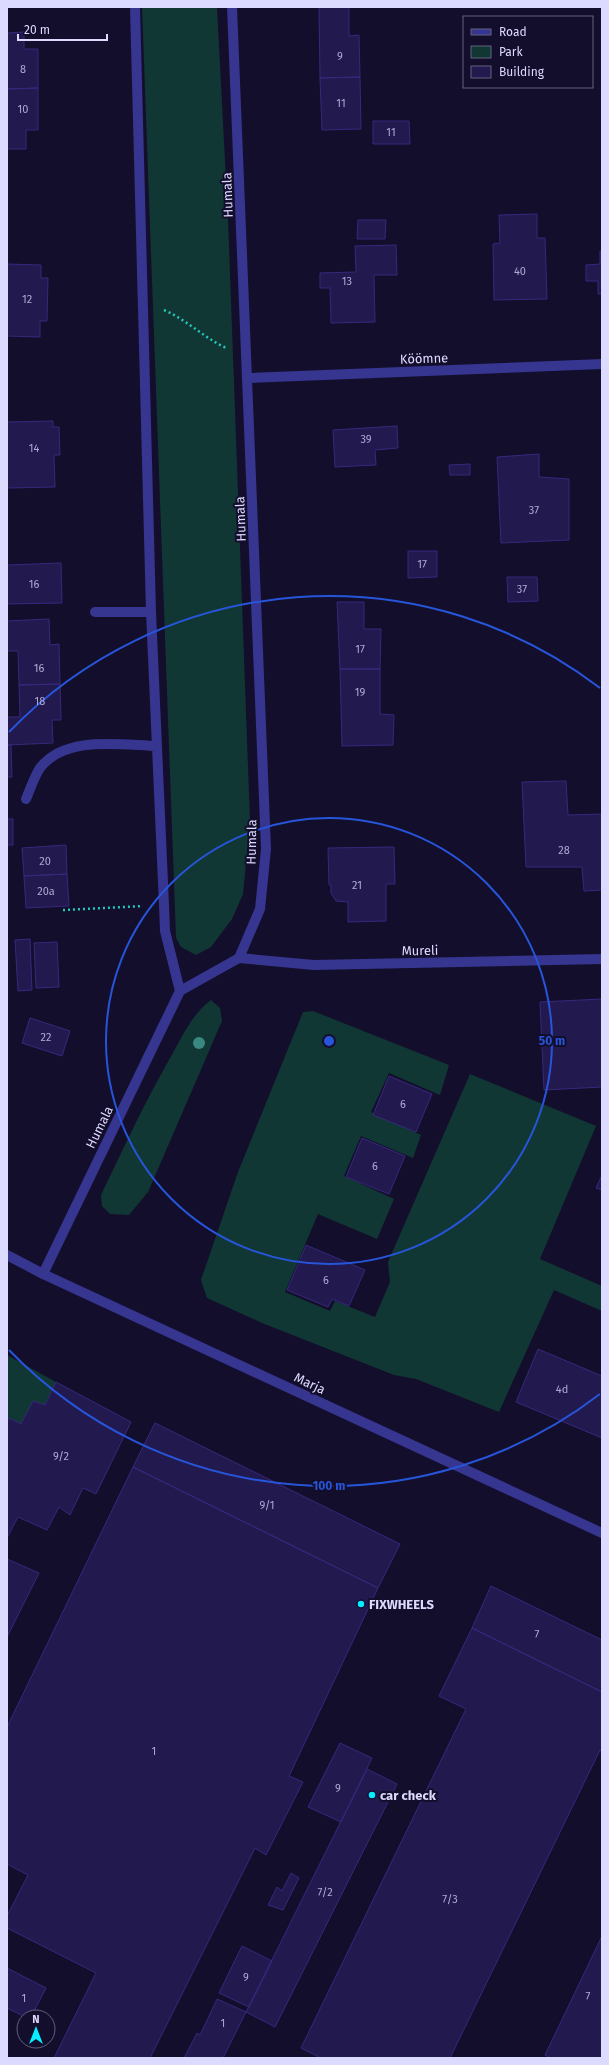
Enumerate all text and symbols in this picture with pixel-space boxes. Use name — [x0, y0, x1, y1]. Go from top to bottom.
scale bar — [18, 16, 107, 42]
legend — [463, 16, 593, 88]
text: 20 m — [24, 23, 50, 37]
text: Road — [499, 25, 527, 39]
text: Park — [499, 45, 523, 59]
house number: 9 — [337, 50, 343, 63]
house number: 8 — [20, 63, 26, 76]
text: Building — [499, 65, 545, 79]
house number: 11 — [336, 97, 346, 110]
house number: 10 — [18, 103, 28, 116]
house number: 11 — [386, 126, 396, 139]
street label: Humala — [219, 172, 236, 218]
house number: 40 — [514, 265, 526, 278]
house number: 13 — [342, 275, 352, 288]
house number: 12 — [22, 293, 32, 306]
street label: Köömne — [400, 350, 449, 367]
house number: 39 — [360, 433, 372, 446]
house number: 14 — [29, 442, 39, 455]
street label: Humala — [232, 496, 249, 542]
house number: 37 — [529, 504, 539, 517]
house number: 17 — [417, 558, 427, 571]
house number: 16 — [29, 578, 39, 591]
house number: 37 — [517, 583, 527, 596]
house number: 17 — [355, 643, 365, 656]
house number: 16 — [34, 662, 44, 675]
house number: 19 — [355, 686, 365, 699]
house number: 18 — [35, 695, 45, 708]
street label: Humala — [244, 819, 259, 865]
house number: 28 — [558, 844, 570, 857]
house number: 20 — [39, 855, 51, 868]
house number: 21 — [352, 879, 362, 892]
house number: 20a — [37, 885, 55, 898]
street label: Mureli — [401, 943, 439, 958]
house number: 22 — [41, 1031, 51, 1044]
centre of rings — [322, 1034, 336, 1048]
text: 50 m — [539, 1034, 565, 1048]
house number: 6 — [400, 1098, 406, 1111]
street label: Humala — [83, 1104, 116, 1151]
house number: 6 — [372, 1160, 378, 1173]
house number: 6 — [323, 1274, 329, 1287]
street label: Marja — [292, 1370, 328, 1397]
house number: 4d — [556, 1383, 568, 1396]
house number: 9/2 — [53, 1450, 69, 1463]
text: 100 m — [313, 1479, 345, 1493]
house number: 9/1 — [259, 1499, 275, 1512]
place label: FIXWHEELS — [369, 1597, 435, 1612]
marker: FIXWHEELS — [356, 1599, 366, 1609]
house number: 7 — [535, 1628, 540, 1641]
house number: 1 — [152, 1745, 156, 1758]
house number: 9 — [335, 1782, 341, 1795]
place label: car check — [380, 1788, 437, 1803]
marker: car check — [367, 1790, 377, 1800]
house number: 7/2 — [317, 1886, 333, 1899]
house number: 7/3 — [442, 1893, 458, 1906]
house number: 9 — [243, 1971, 249, 1984]
house number: 7 — [586, 1990, 591, 2003]
house number: 1 — [22, 1992, 26, 2005]
north arrow — [16, 2009, 56, 2049]
text: N — [32, 2013, 40, 2026]
house number: 1 — [221, 2017, 225, 2030]

